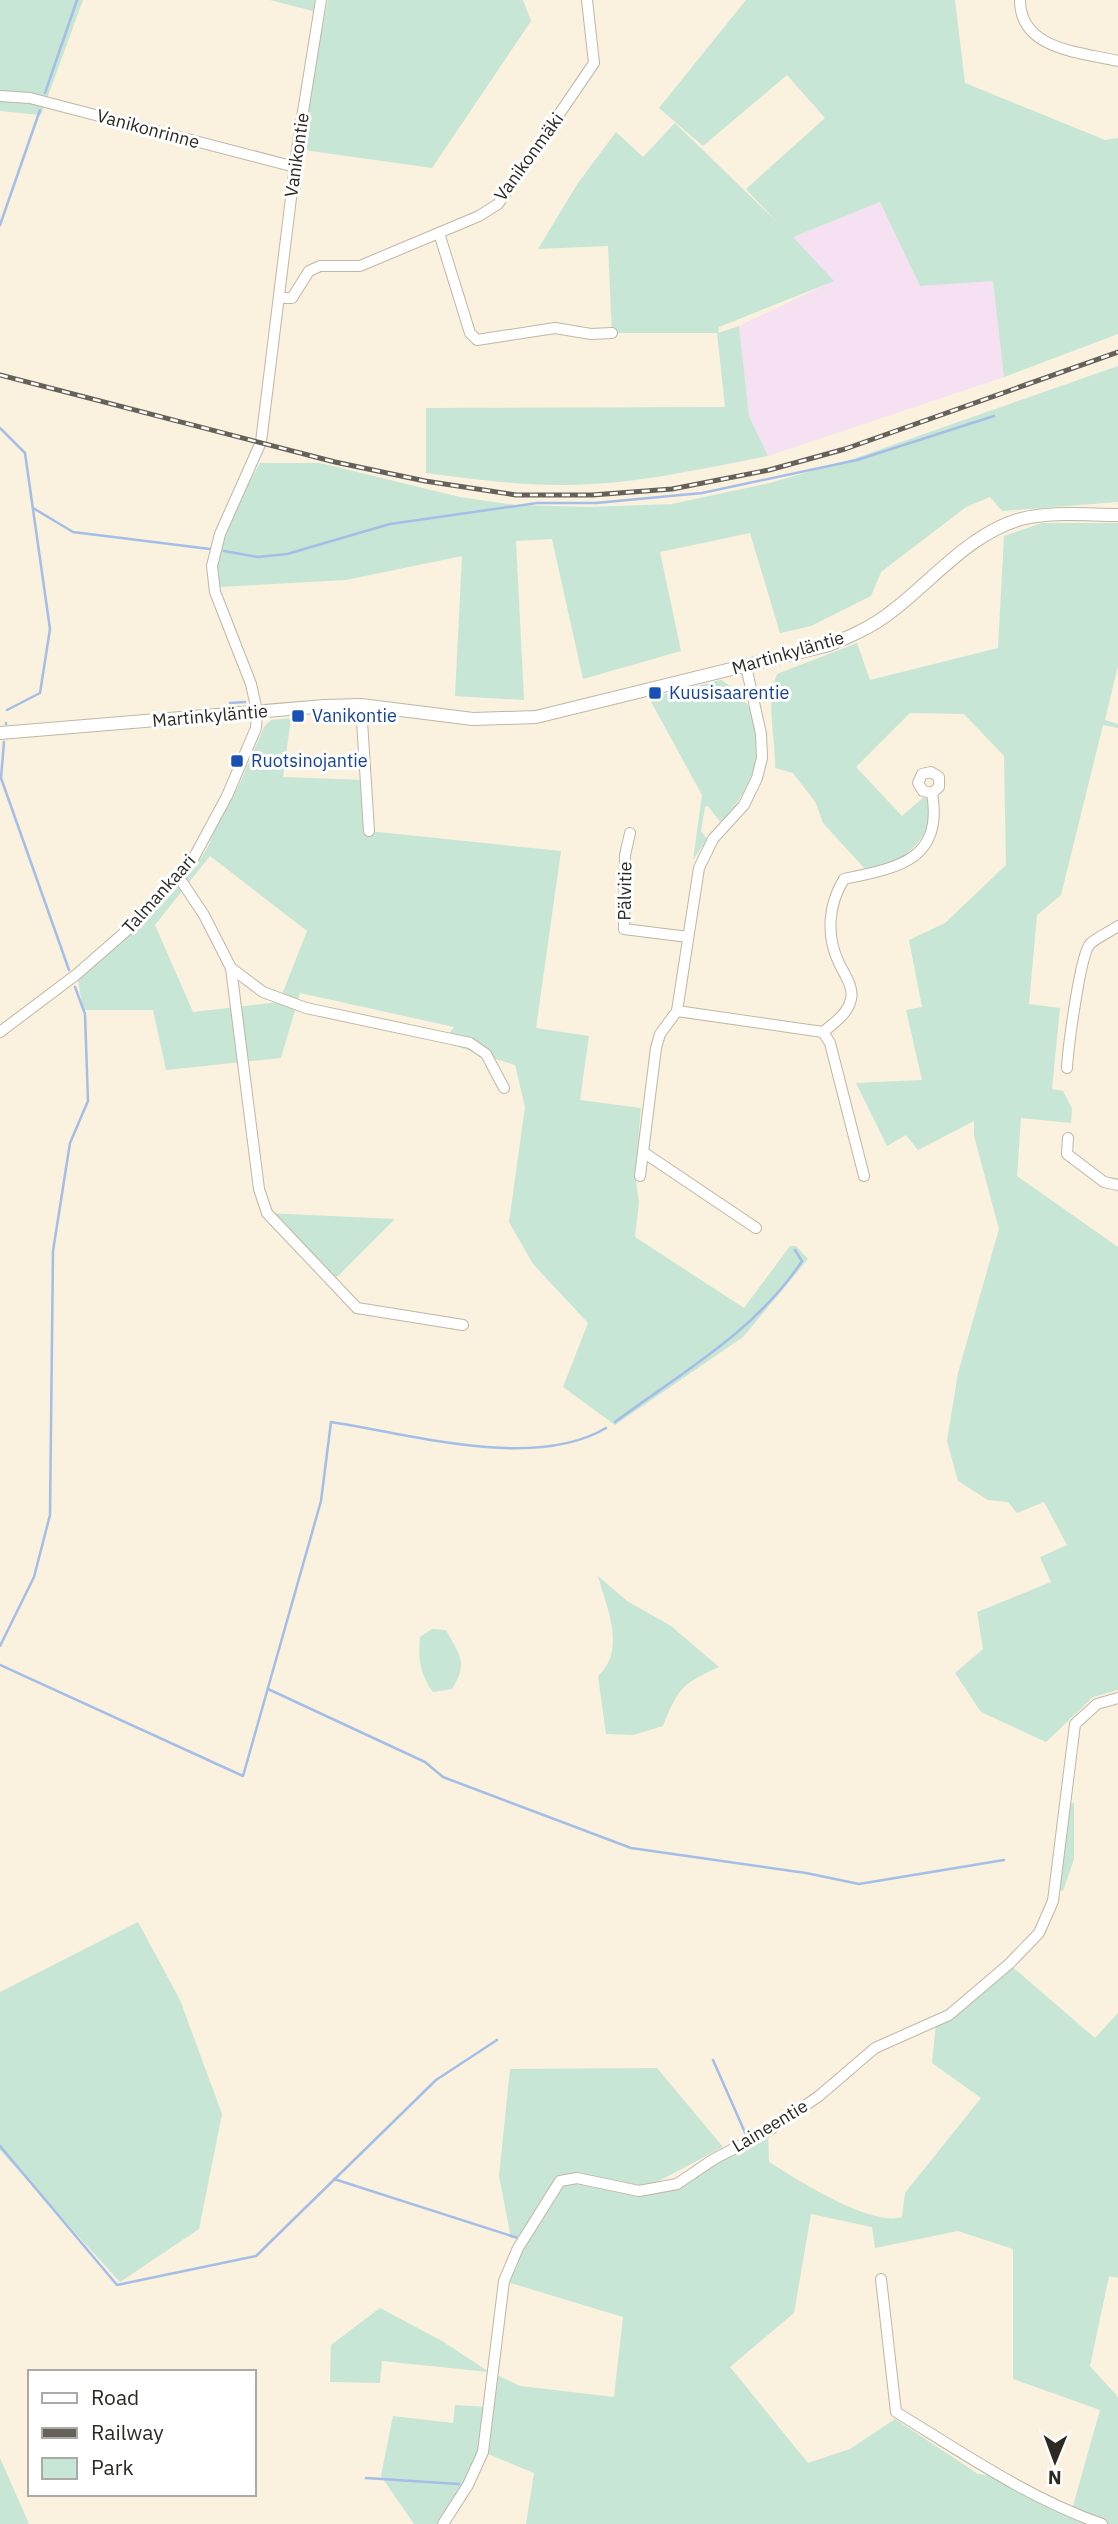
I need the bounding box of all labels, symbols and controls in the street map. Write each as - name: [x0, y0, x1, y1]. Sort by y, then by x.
- street label: Vanikonrinne: [94, 104, 202, 153]
- street label: Vanikonmäki: [489, 108, 568, 205]
- street label: Vanikontie: [279, 111, 314, 199]
- street label: Martinkyläntie: [729, 625, 847, 680]
- place label: Kuusisaarentie: [669, 681, 789, 704]
- marker: Kuusisaarentie: [647, 685, 663, 701]
- street label: Martinkyläntie: [151, 699, 269, 732]
- place label: Vanikontie: [312, 704, 397, 727]
- marker: Vanikontie: [290, 708, 306, 724]
- place label: Ruotsinojantie: [251, 749, 368, 772]
- marker: Ruotsinojantie: [229, 753, 245, 769]
- street label: Talmankaari: [117, 849, 200, 938]
- street label: Pälvitie: [612, 861, 637, 921]
- street label: Laineentie: [728, 2094, 812, 2157]
- legend: [28, 2370, 256, 2496]
- text: Road: [91, 2383, 139, 2411]
- text: Railway: [91, 2418, 164, 2446]
- north arrow: [1020, 2426, 1090, 2496]
- text: Park: [91, 2453, 134, 2481]
- text: N: [1048, 2466, 1062, 2490]

